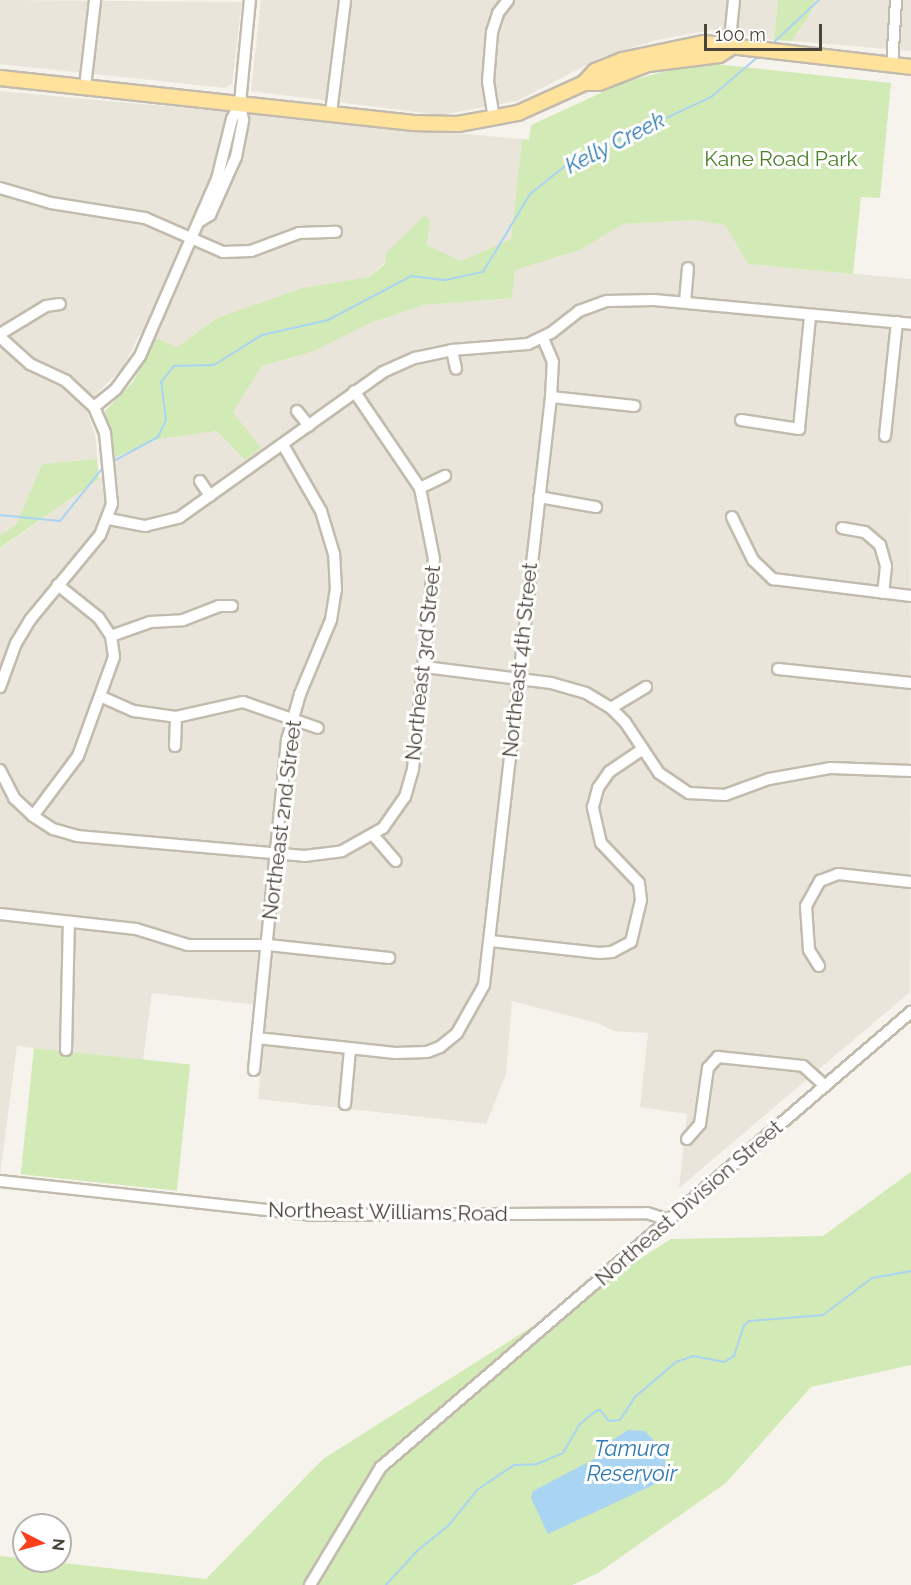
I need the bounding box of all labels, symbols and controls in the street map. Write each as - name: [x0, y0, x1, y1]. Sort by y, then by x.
- scale bar: [707, 12, 826, 50]
- text: 100 m: [715, 24, 766, 45]
- water label: Kelly Creek: [561, 107, 669, 179]
- park label: Kane Road Park: [704, 146, 858, 172]
- street label: Northeast 4th Street: [497, 561, 543, 759]
- street label: Northeast 3rd Street: [400, 564, 446, 762]
- street label: Northeast 2nd Street: [257, 719, 307, 921]
- street label: Northeast Division Street: [590, 1115, 788, 1291]
- street label: Northeast Williams Road: [267, 1197, 509, 1227]
- water label: Tamura Reservoir: [587, 1435, 677, 1486]
- north arrow: [12, 1513, 72, 1573]
- text: N: [48, 1538, 68, 1552]

